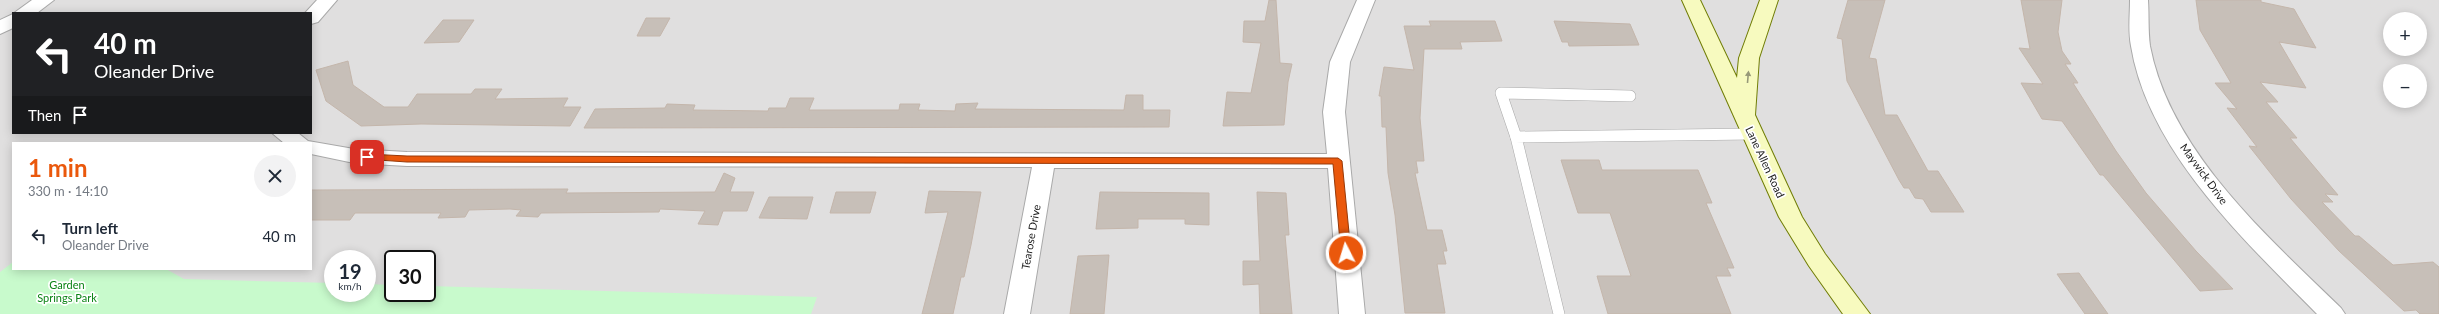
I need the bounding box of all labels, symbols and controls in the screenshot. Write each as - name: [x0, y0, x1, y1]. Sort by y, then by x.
- map controls: [2383, 12, 2427, 108]
- button: +: [2383, 12, 2427, 56]
- text: 40 m: [94, 26, 157, 60]
- icon: left: [28, 28, 80, 80]
- text: Oleander Drive: [94, 60, 214, 82]
- button: −: [2383, 64, 2427, 108]
- one-way arrow: [1744, 71, 1751, 83]
- icon: arrive: [69, 104, 91, 126]
- text: Then: [28, 106, 61, 124]
- street label: Lane Allen Road: [1743, 124, 1788, 200]
- pin: [350, 140, 384, 174]
- street label: Maywick Drive: [2178, 141, 2231, 207]
- icon: arrive: [356, 146, 378, 168]
- text: 1 min: [28, 153, 88, 182]
- button: close: [254, 155, 296, 197]
- text: 330 m · 14:10: [28, 183, 108, 199]
- street label: Tearose Drive: [1018, 203, 1043, 271]
- text: Turn left: [62, 219, 118, 237]
- icon: left: [28, 225, 50, 247]
- text: 40 m: [262, 227, 296, 245]
- position arrow: [1325, 232, 1367, 274]
- text: Oleander Drive: [62, 237, 149, 253]
- speed limit sign: 30: [384, 250, 436, 302]
- text: 19: [338, 259, 362, 283]
- park label: Garden Springs Park: [37, 278, 97, 304]
- text: km/h: [338, 280, 362, 292]

